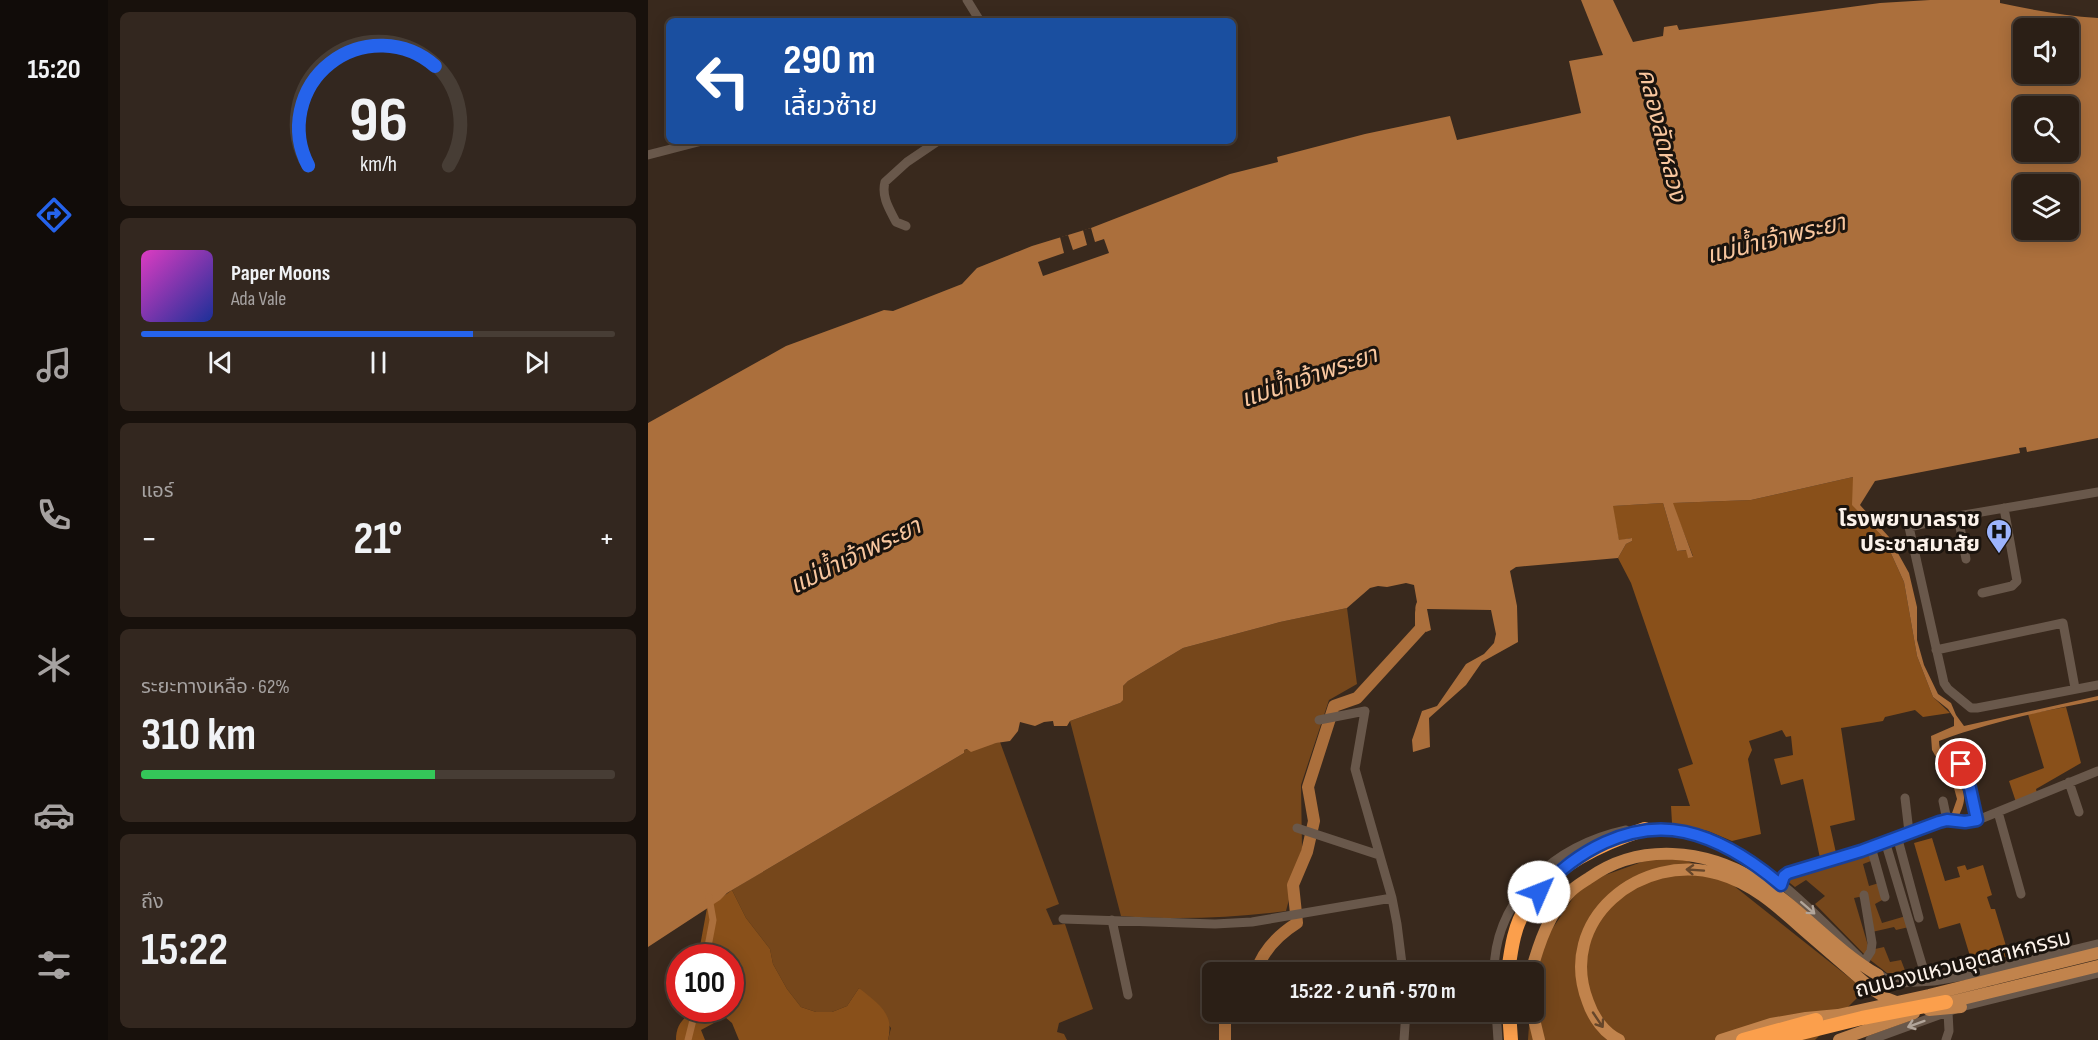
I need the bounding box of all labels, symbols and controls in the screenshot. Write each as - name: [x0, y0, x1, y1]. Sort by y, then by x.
- map controls: [2013, 18, 2079, 240]
- button: sound: [2013, 18, 2079, 84]
- text: 290 m: [783, 35, 876, 86]
- icon: left: [684, 42, 762, 120]
- text: 15:20: [27, 54, 81, 86]
- water label: คลองลัดหลวง: [1631, 65, 1693, 206]
- text: 96: [349, 84, 407, 159]
- text: เลี้ยวซ้าย: [783, 91, 877, 123]
- button: search: [2013, 96, 2079, 162]
- text: km/h: [359, 152, 397, 177]
- button: layers: [2013, 174, 2079, 240]
- icon: directions: [33, 194, 75, 236]
- water label: แม่น้ำเจ้าพระยา: [1703, 205, 1850, 270]
- text: Paper Moons: [231, 260, 330, 287]
- text: Ada Vale: [231, 287, 286, 311]
- water label: แม่น้ำเจ้าพระยา: [1236, 337, 1382, 414]
- icon: music: [33, 344, 75, 386]
- icon: previous: [204, 346, 237, 379]
- icon: pause: [362, 346, 395, 379]
- icon: next: [520, 346, 553, 379]
- text: แอร์: [141, 479, 173, 503]
- icon: phone: [33, 494, 75, 536]
- place label: โรงพยาบาลราช ประชาสมาสัย: [1838, 506, 1980, 558]
- water label: แม่น้ำเจ้าพระยา: [783, 509, 926, 600]
- text: 21°: [354, 512, 402, 567]
- hospital icon: โรงพยาบาลราช ประชาสมาสัย: [1984, 517, 2014, 555]
- text: −: [141, 519, 157, 559]
- text: +: [599, 519, 615, 559]
- icon: climate: [33, 644, 75, 686]
- text: ระยะทางเหลือ · 62%: [141, 675, 290, 699]
- text: 310 km: [141, 708, 256, 763]
- pin: [1935, 738, 1986, 789]
- icon: arrive: [1944, 747, 1977, 780]
- icon: car: [33, 794, 75, 836]
- position arrow: [1507, 860, 1571, 924]
- one-way arrow: [1686, 865, 1706, 876]
- text: ถึง: [141, 890, 164, 914]
- one-way arrow: [1800, 901, 1815, 915]
- text: 15:22: [141, 923, 228, 978]
- street label: ถนนวงแหวนอุตสาหกรรม: [1852, 924, 2074, 1004]
- icon: filters: [33, 944, 75, 986]
- speed limit sign: 100: [666, 944, 744, 1022]
- text: 15:22 · 2 นาที · 570 m: [1290, 978, 1456, 1005]
- one-way arrow: [1592, 1011, 1604, 1028]
- one-way arrow: [1907, 1020, 1926, 1031]

